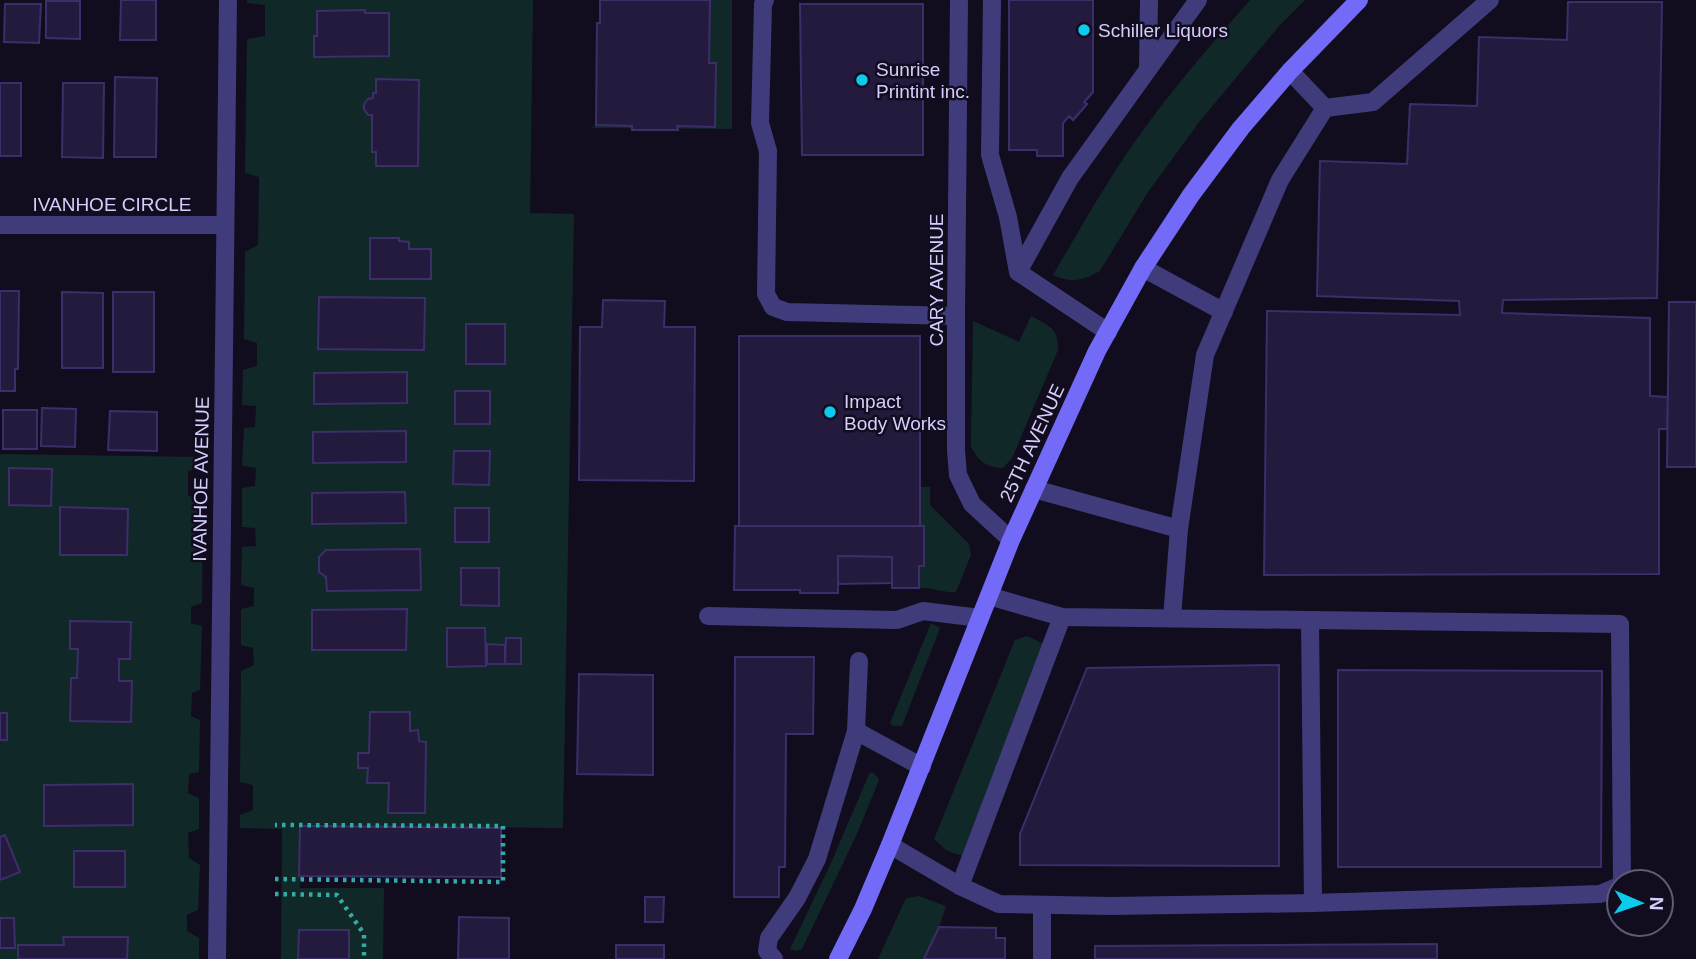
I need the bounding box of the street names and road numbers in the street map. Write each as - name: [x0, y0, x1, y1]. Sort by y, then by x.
- street label: IVANHOE CIRCLE: [32, 194, 192, 215]
- street label: CARY AVENUE: [926, 213, 947, 347]
- street label: 25TH AVENUE: [996, 381, 1068, 505]
- street label: IVANHOE AVENUE: [189, 396, 213, 562]

